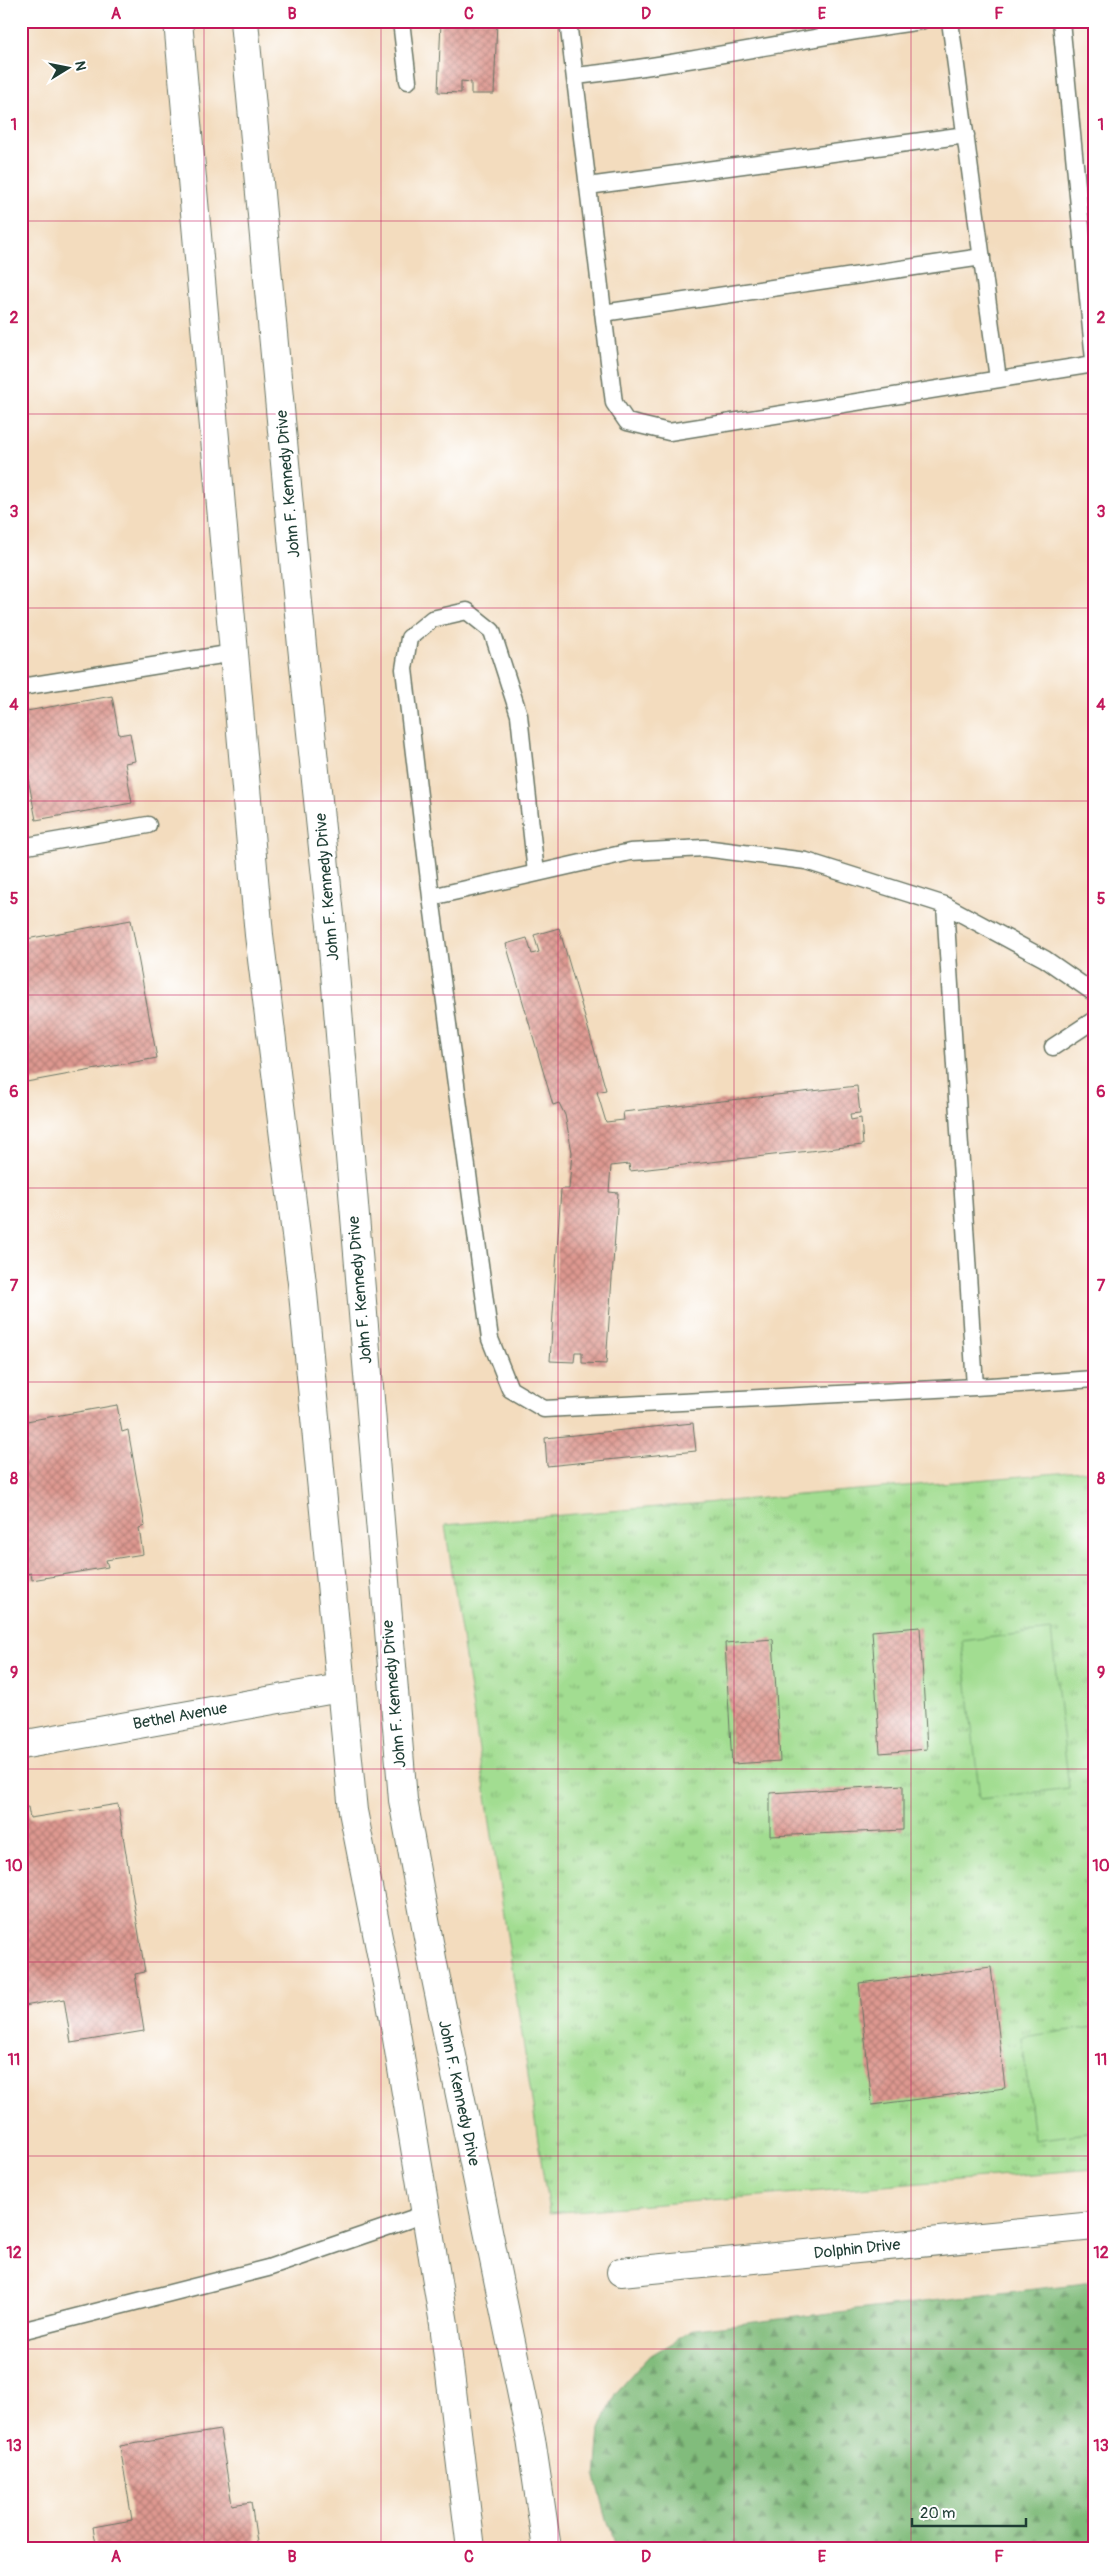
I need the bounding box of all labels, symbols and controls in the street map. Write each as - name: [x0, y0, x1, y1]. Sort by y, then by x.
- text: A: [111, 4, 122, 24]
- text: B: [287, 4, 297, 24]
- text: C: [464, 4, 474, 24]
- text: D: [641, 4, 651, 24]
- text: E: [818, 4, 827, 24]
- text: F: [994, 4, 1004, 24]
- north arrow: [42, 42, 92, 92]
- text: N: [71, 60, 90, 72]
- text: 1: [11, 115, 17, 135]
- text: 1: [1098, 115, 1104, 135]
- text: 2: [10, 308, 19, 328]
- text: 2: [1097, 308, 1106, 328]
- street label: John F. Kennedy Drive: [272, 409, 304, 559]
- text: 3: [10, 502, 19, 522]
- text: 3: [1097, 502, 1106, 522]
- text: 4: [9, 695, 19, 715]
- text: 4: [1096, 695, 1106, 715]
- street label: John F. Kennedy Drive: [311, 812, 343, 962]
- text: 5: [10, 889, 19, 909]
- text: 5: [1097, 889, 1106, 909]
- text: 6: [9, 1082, 19, 1102]
- text: 6: [1096, 1082, 1106, 1102]
- street label: John F. Kennedy Drive: [344, 1215, 376, 1365]
- text: 7: [10, 1276, 19, 1296]
- text: 7: [1097, 1276, 1106, 1296]
- text: 8: [10, 1469, 18, 1489]
- text: 8: [1097, 1469, 1105, 1489]
- street label: John F. Kennedy Drive: [378, 1619, 410, 1769]
- text: 9: [10, 1663, 18, 1683]
- text: 9: [1097, 1663, 1105, 1683]
- street label: Bethel Avenue: [131, 1698, 229, 1734]
- text: 10: [5, 1856, 23, 1876]
- text: 10: [1092, 1856, 1110, 1876]
- street label: John F. Kennedy Drive: [434, 2018, 484, 2168]
- text: 11: [8, 2050, 20, 2070]
- text: 11: [1095, 2050, 1107, 2070]
- street label: Dolphin Drive: [813, 2234, 901, 2263]
- text: 12: [6, 2243, 22, 2263]
- text: 12: [1093, 2243, 1109, 2263]
- text: 13: [6, 2436, 22, 2456]
- text: 13: [1093, 2436, 1109, 2456]
- scale bar: [912, 2495, 1026, 2527]
- text: 20 m: [920, 2504, 955, 2523]
- text: A: [111, 2547, 122, 2567]
- text: B: [287, 2547, 297, 2567]
- text: C: [464, 2547, 474, 2567]
- text: D: [641, 2547, 651, 2567]
- text: E: [818, 2547, 827, 2567]
- text: F: [994, 2547, 1004, 2567]

